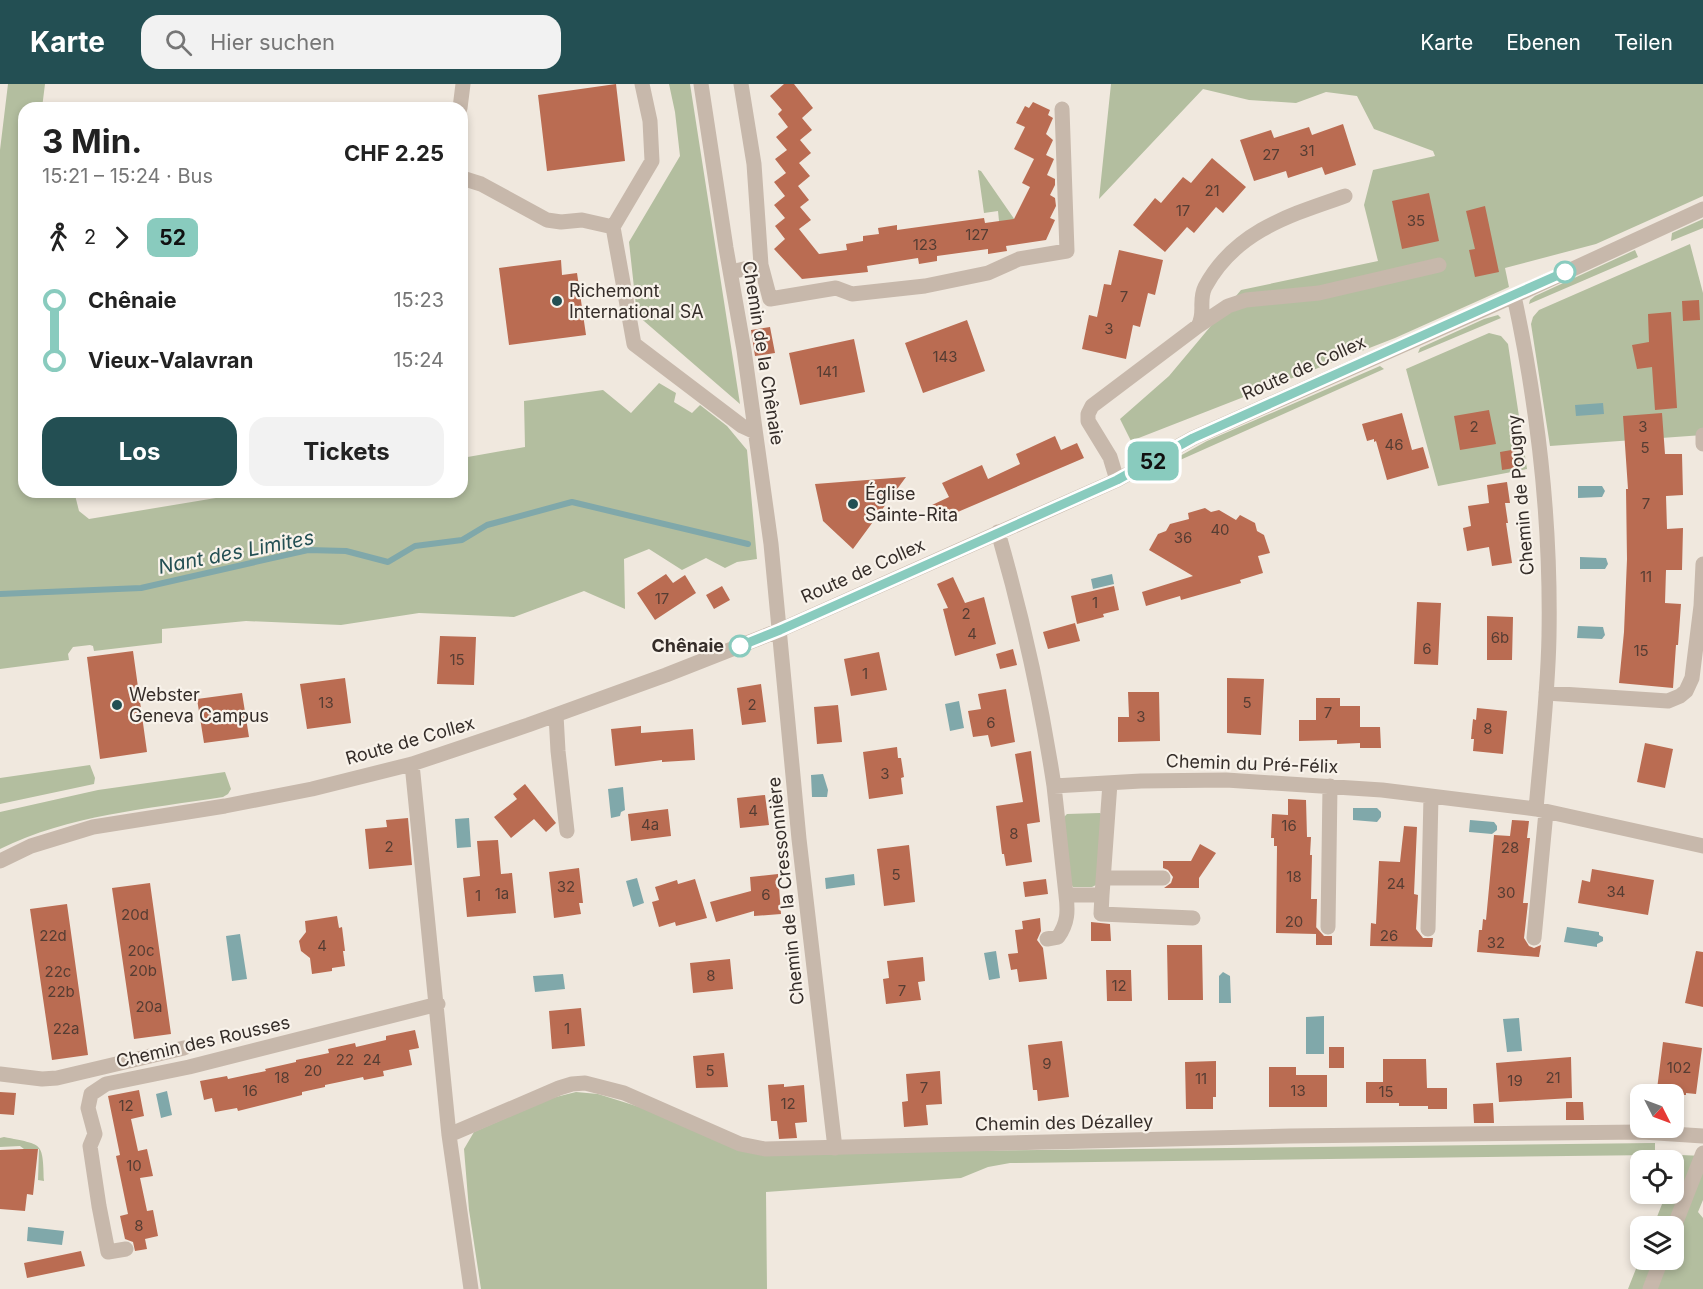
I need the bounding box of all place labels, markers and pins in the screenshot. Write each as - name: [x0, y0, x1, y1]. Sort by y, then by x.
- unlabelled marker: [1554, 261, 1576, 283]
- place label: Richemont International SA: [569, 280, 704, 322]
- marker: Richemont International SA: [550, 294, 564, 308]
- place label: Église Sainte-Rita: [865, 482, 958, 525]
- marker: Église Sainte-Rita: [846, 497, 860, 511]
- place label: Chênaie: [651, 635, 724, 656]
- marker: Chênaie: [729, 635, 751, 657]
- place label: Webster Geneva Campus: [129, 684, 269, 726]
- marker: Webster Geneva Campus: [110, 698, 124, 712]

